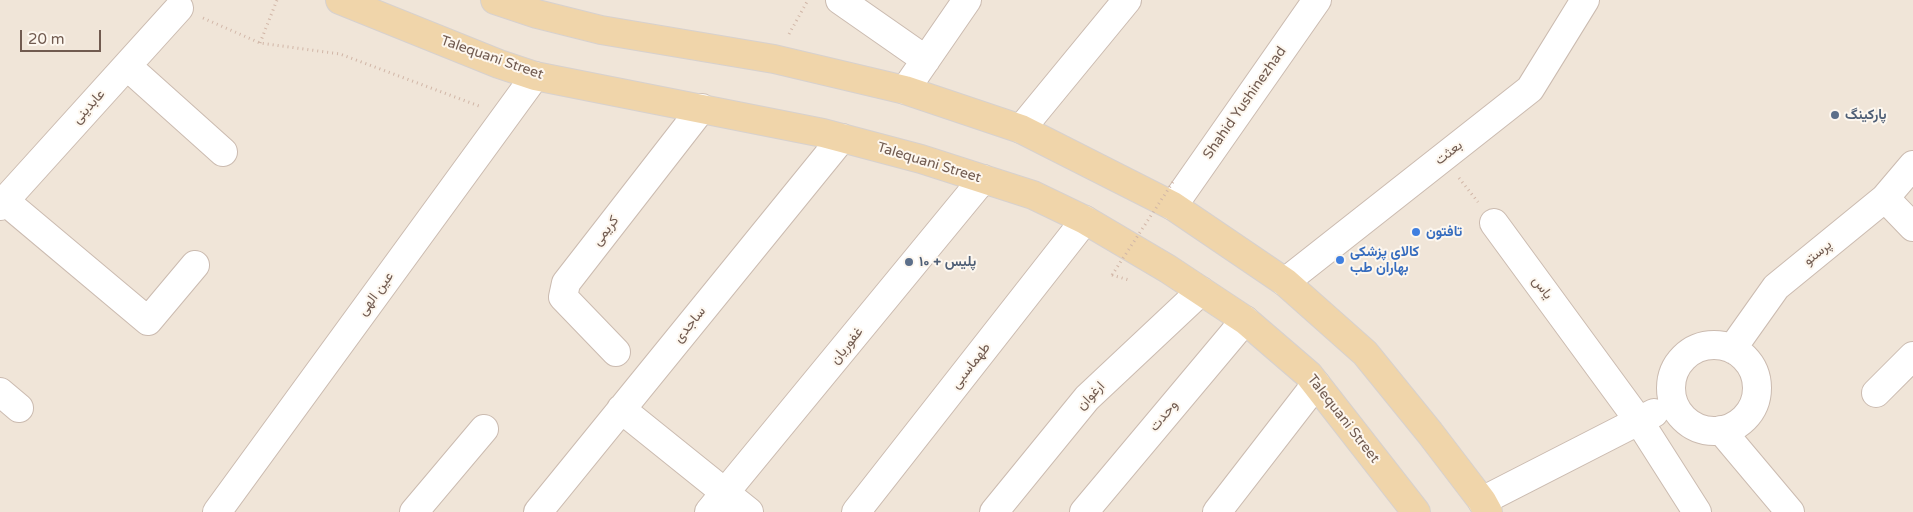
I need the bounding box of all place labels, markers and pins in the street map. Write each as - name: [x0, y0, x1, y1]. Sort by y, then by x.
- place label: پارکینگ: [1845, 107, 1887, 123]
- marker: پارکینگ: [1829, 109, 1841, 121]
- place label: تافتون: [1426, 224, 1462, 240]
- marker: تافتون: [1410, 226, 1422, 238]
- place label: کالای پزشکی بهاران طب: [1350, 244, 1419, 276]
- place label: پلیس + ۱۰: [919, 254, 976, 270]
- marker: کالای پزشکی بهاران طب: [1334, 254, 1346, 266]
- marker: پلیس + ۱۰: [903, 256, 915, 268]

